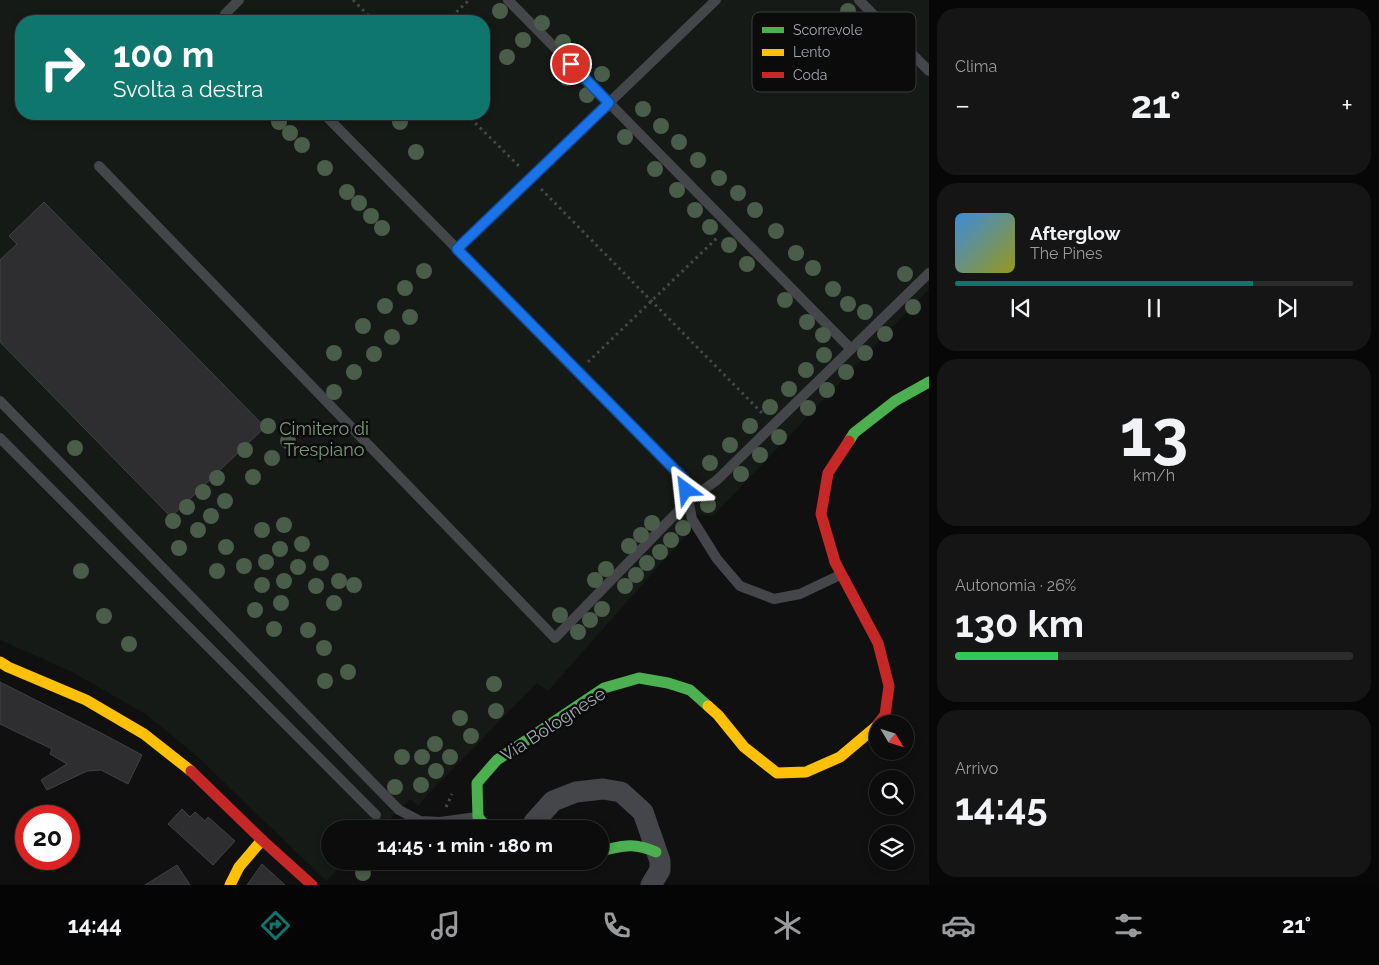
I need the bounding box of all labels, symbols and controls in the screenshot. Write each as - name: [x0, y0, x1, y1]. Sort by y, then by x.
- legend: [752, 12, 916, 92]
- text: Scorrevole: [793, 22, 863, 38]
- text: 100 m: [113, 34, 214, 75]
- icon: right: [30, 35, 95, 100]
- pin: [550, 43, 592, 85]
- text: Lento: [793, 44, 830, 60]
- icon: arrive: [557, 50, 585, 78]
- text: Clima: [955, 57, 997, 76]
- text: Coda: [793, 67, 827, 83]
- text: Svolta a destra: [113, 76, 263, 102]
- text: 21°: [1131, 82, 1181, 127]
- text: −: [955, 89, 970, 122]
- text: +: [1341, 89, 1353, 122]
- text: Afterglow: [1030, 222, 1120, 244]
- text: The Pines: [1030, 244, 1102, 263]
- icon: previous: [1007, 294, 1035, 322]
- icon: pause: [1140, 294, 1168, 322]
- icon: next: [1273, 294, 1301, 322]
- text: 13: [1120, 395, 1188, 471]
- park label: Cimitero di Trespiano: [279, 418, 369, 460]
- position arrow: [659, 463, 711, 515]
- text: km/h: [1133, 466, 1175, 485]
- text: Autonomia · 26%: [955, 576, 1076, 595]
- text: 130 km: [955, 601, 1084, 646]
- street label: Via Bolognese: [497, 682, 610, 766]
- north arrow: [869, 715, 914, 760]
- map controls: [869, 715, 914, 870]
- text: Arrivo: [955, 759, 998, 778]
- button: search: [869, 770, 914, 815]
- text: 14:45: [955, 784, 1048, 829]
- speed limit sign: 20: [15, 805, 80, 870]
- button: layers: [869, 825, 914, 870]
- text: 14:45 · 1 min · 180 m: [377, 834, 553, 856]
- icon: directions: [258, 908, 293, 943]
- icon: music: [428, 908, 463, 943]
- icon: phone: [599, 908, 634, 943]
- icon: climate: [770, 908, 805, 943]
- icon: car: [941, 908, 976, 943]
- icon: filters: [1111, 908, 1146, 943]
- text: 14:44: [68, 912, 122, 938]
- text: 21°: [1282, 912, 1311, 938]

